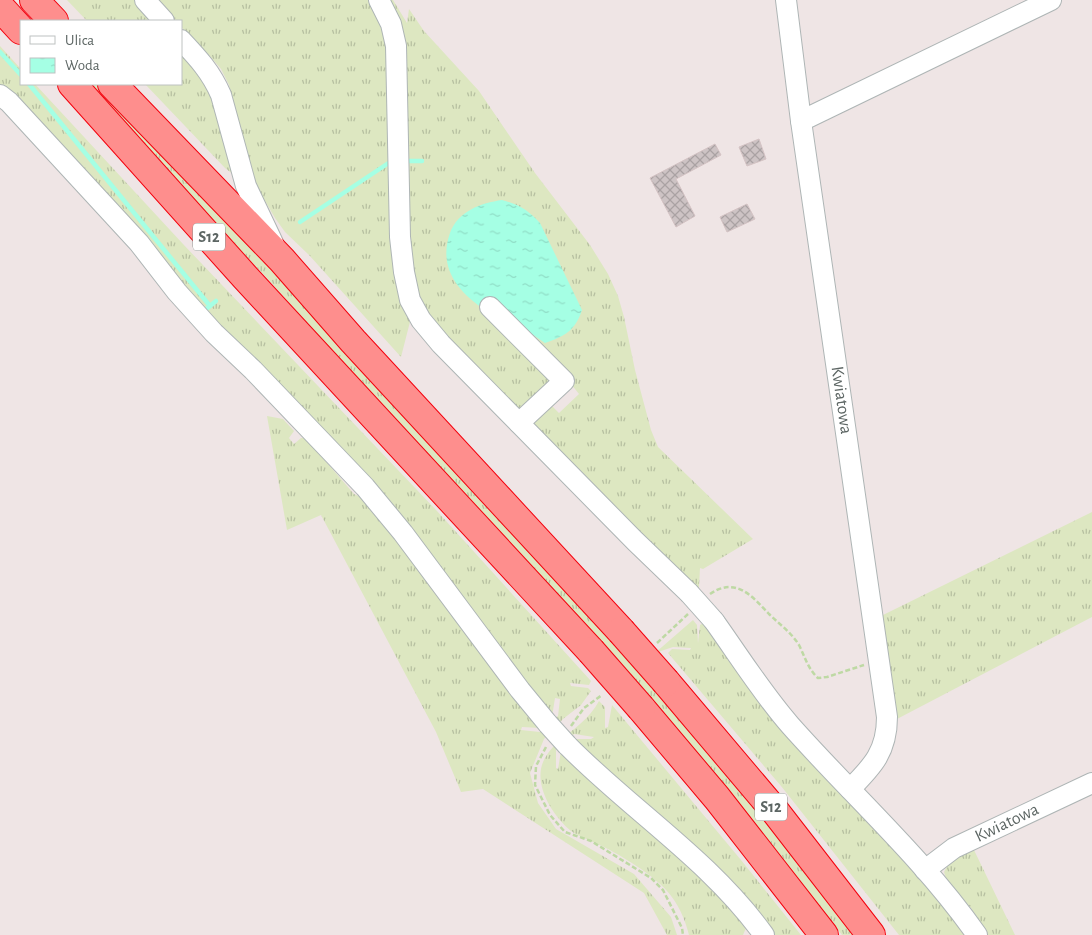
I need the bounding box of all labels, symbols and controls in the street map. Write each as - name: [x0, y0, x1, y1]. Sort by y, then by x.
- legend: [20, 20, 182, 85]
- text: Ulica: [65, 33, 94, 48]
- text: Woda: [65, 58, 100, 73]
- road number: S12: [193, 223, 225, 250]
- street label: Kwiatowa: [827, 365, 855, 435]
- road number: S12: [755, 794, 787, 820]
- street label: Kwiatowa: [972, 800, 1042, 846]

